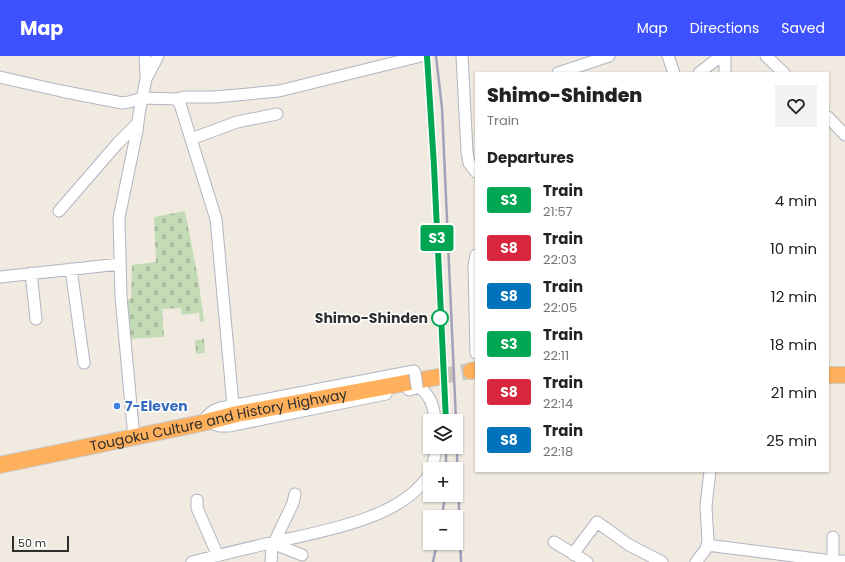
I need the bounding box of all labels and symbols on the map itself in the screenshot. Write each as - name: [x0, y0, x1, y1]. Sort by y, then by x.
- line badge: S3: [419, 225, 455, 251]
- place label: Shimo-Shinden: [315, 308, 428, 328]
- marker: Shimo-Shinden: [431, 309, 449, 327]
- street label: Tougoku Culture and History Highway: [88, 384, 349, 456]
- place label: 7-Eleven: [125, 396, 188, 416]
- marker: 7-Eleven: [112, 401, 122, 411]
- scale bar: [12, 534, 69, 553]

